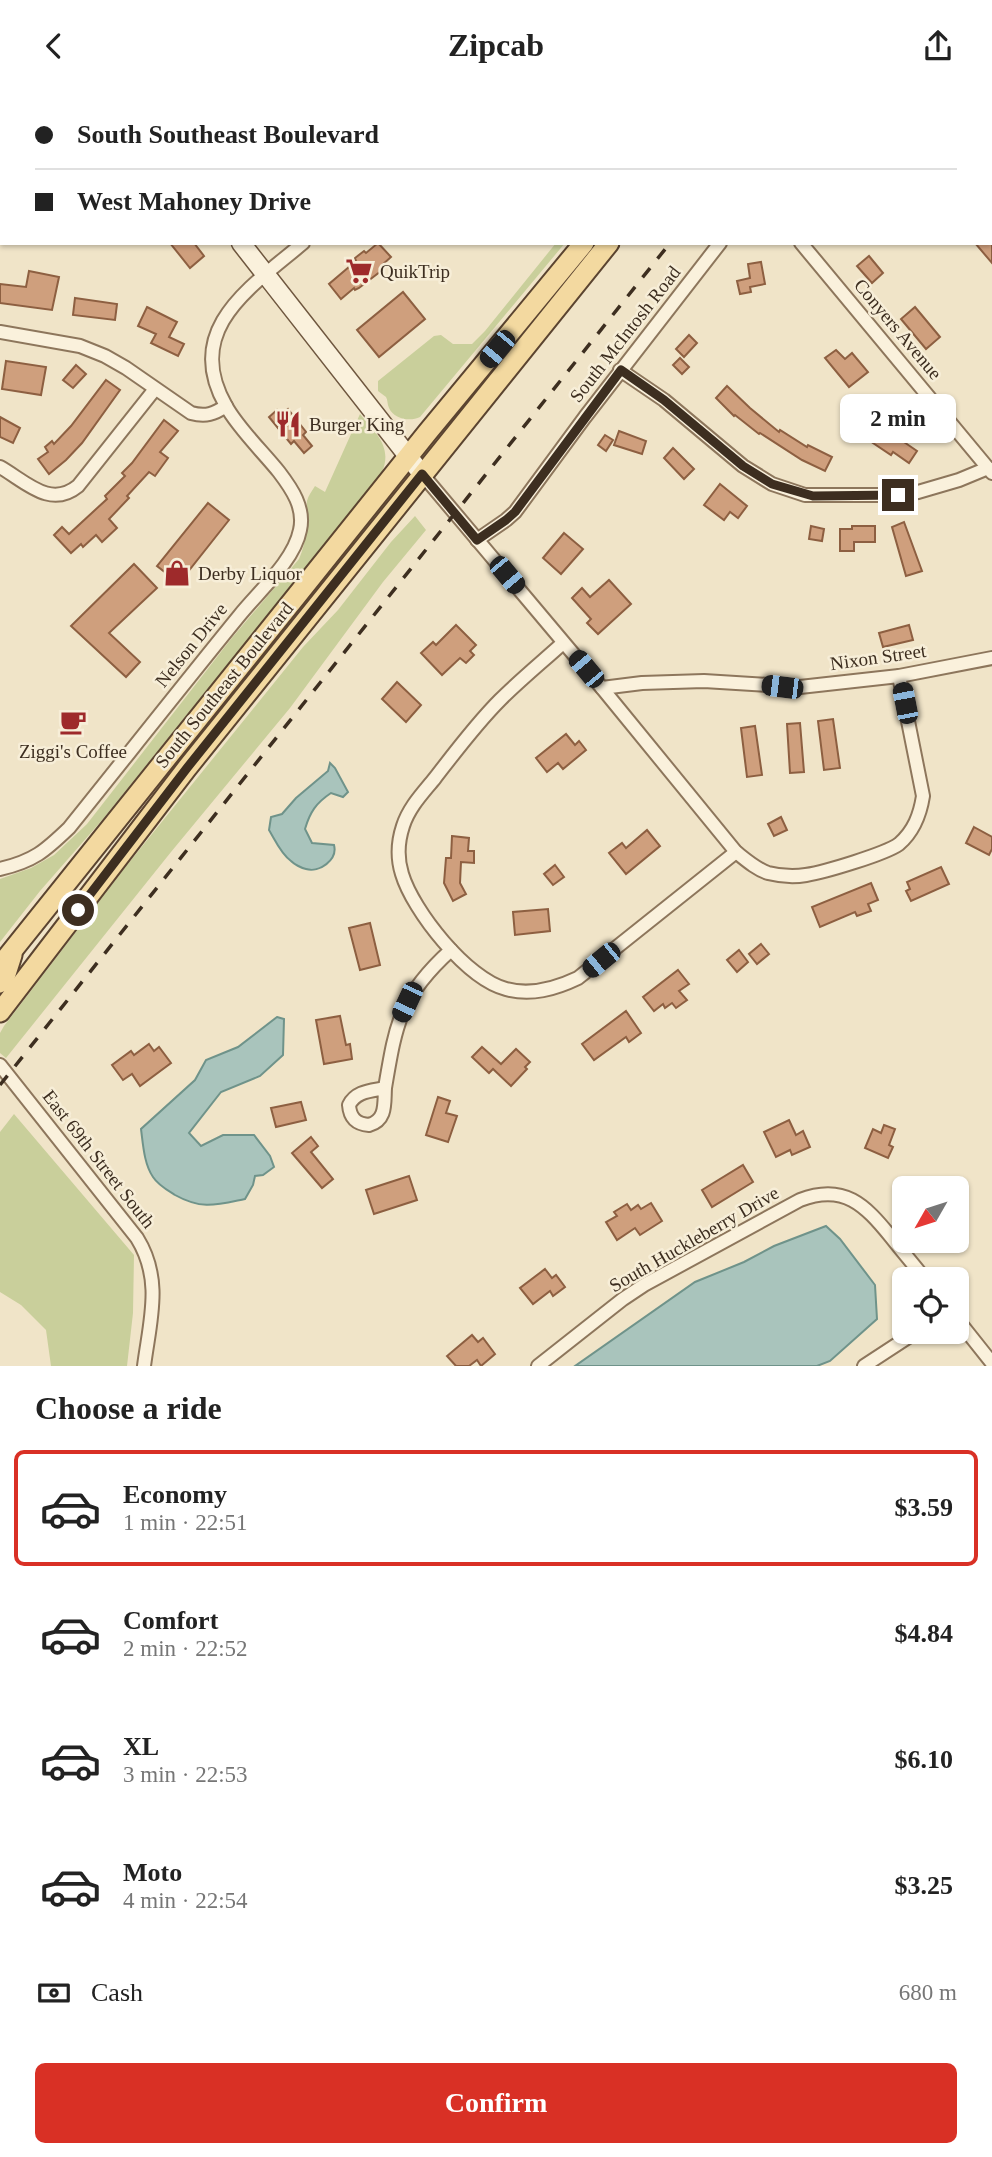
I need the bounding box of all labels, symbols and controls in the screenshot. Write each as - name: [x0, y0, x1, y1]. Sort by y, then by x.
- icon: back: [35, 27, 73, 65]
- text: Zipcab: [448, 27, 544, 63]
- icon: share: [919, 27, 957, 65]
- text: South Southeast Boulevard: [77, 120, 379, 149]
- text: West Mahoney Drive: [77, 187, 311, 216]
- supermarket icon: QuikTrip: [344, 256, 374, 286]
- place label: QuikTrip: [380, 261, 450, 282]
- street label: South McIntosh Road: [565, 261, 685, 406]
- street label: Conyers Avenue: [850, 274, 946, 384]
- car: [476, 326, 519, 372]
- callout: 2 min: [840, 393, 956, 443]
- text: 2 min: [870, 406, 926, 431]
- restaurant icon: Burger King: [273, 409, 303, 439]
- place label: Burger King: [309, 414, 405, 435]
- route end: [882, 479, 914, 511]
- car: [486, 552, 529, 598]
- shop icon: Derby Liquor: [162, 558, 192, 588]
- place label: Derby Liquor: [198, 563, 303, 584]
- street label: South Southeast Boulevard: [151, 598, 298, 772]
- street label: Nelson Drive: [151, 599, 231, 691]
- street label: Nixon Street: [829, 640, 928, 674]
- car: [565, 646, 608, 692]
- car: [760, 674, 805, 700]
- car: [891, 680, 920, 726]
- cafe icon: Ziggi's Coffee: [58, 707, 88, 737]
- place label: Ziggi's Coffee: [19, 741, 127, 762]
- route start: [62, 894, 94, 926]
- car: [579, 939, 624, 981]
- car: [389, 979, 426, 1025]
- street label: East 69th Street South: [39, 1086, 160, 1233]
- north arrow: [892, 1176, 970, 1253]
- map controls: [892, 1176, 969, 1344]
- street label: South Huckleberry Drive: [606, 1182, 782, 1296]
- button: locate: [892, 1267, 969, 1344]
- text: Choose a ride: [35, 1390, 222, 1426]
- icon: car: [39, 1477, 102, 1540]
- text: Economy: [123, 1480, 227, 1509]
- text: $3.59: [895, 1493, 953, 1522]
- text: 1 min · 22:51: [123, 1510, 248, 1535]
- icon: car: [39, 1603, 102, 1666]
- text: Comfort: [123, 1606, 218, 1635]
- text: $4.84: [895, 1619, 953, 1648]
- text: 2 min · 22:52: [123, 1636, 248, 1661]
- icon: car: [39, 1729, 102, 1792]
- text: XL: [123, 1732, 159, 1761]
- text: $6.10: [895, 1745, 953, 1774]
- text: 3 min · 22:53: [123, 1762, 248, 1787]
- icon: car: [39, 1855, 102, 1918]
- text: Moto: [123, 1858, 182, 1887]
- text: $3.25: [895, 1871, 953, 1900]
- text: 4 min · 22:54: [123, 1888, 248, 1913]
- icon: cash: [35, 1974, 73, 2012]
- text: Cash: [91, 1978, 143, 2007]
- text: 680 m: [899, 1980, 957, 2005]
- button: Confirm: [35, 2063, 957, 2143]

